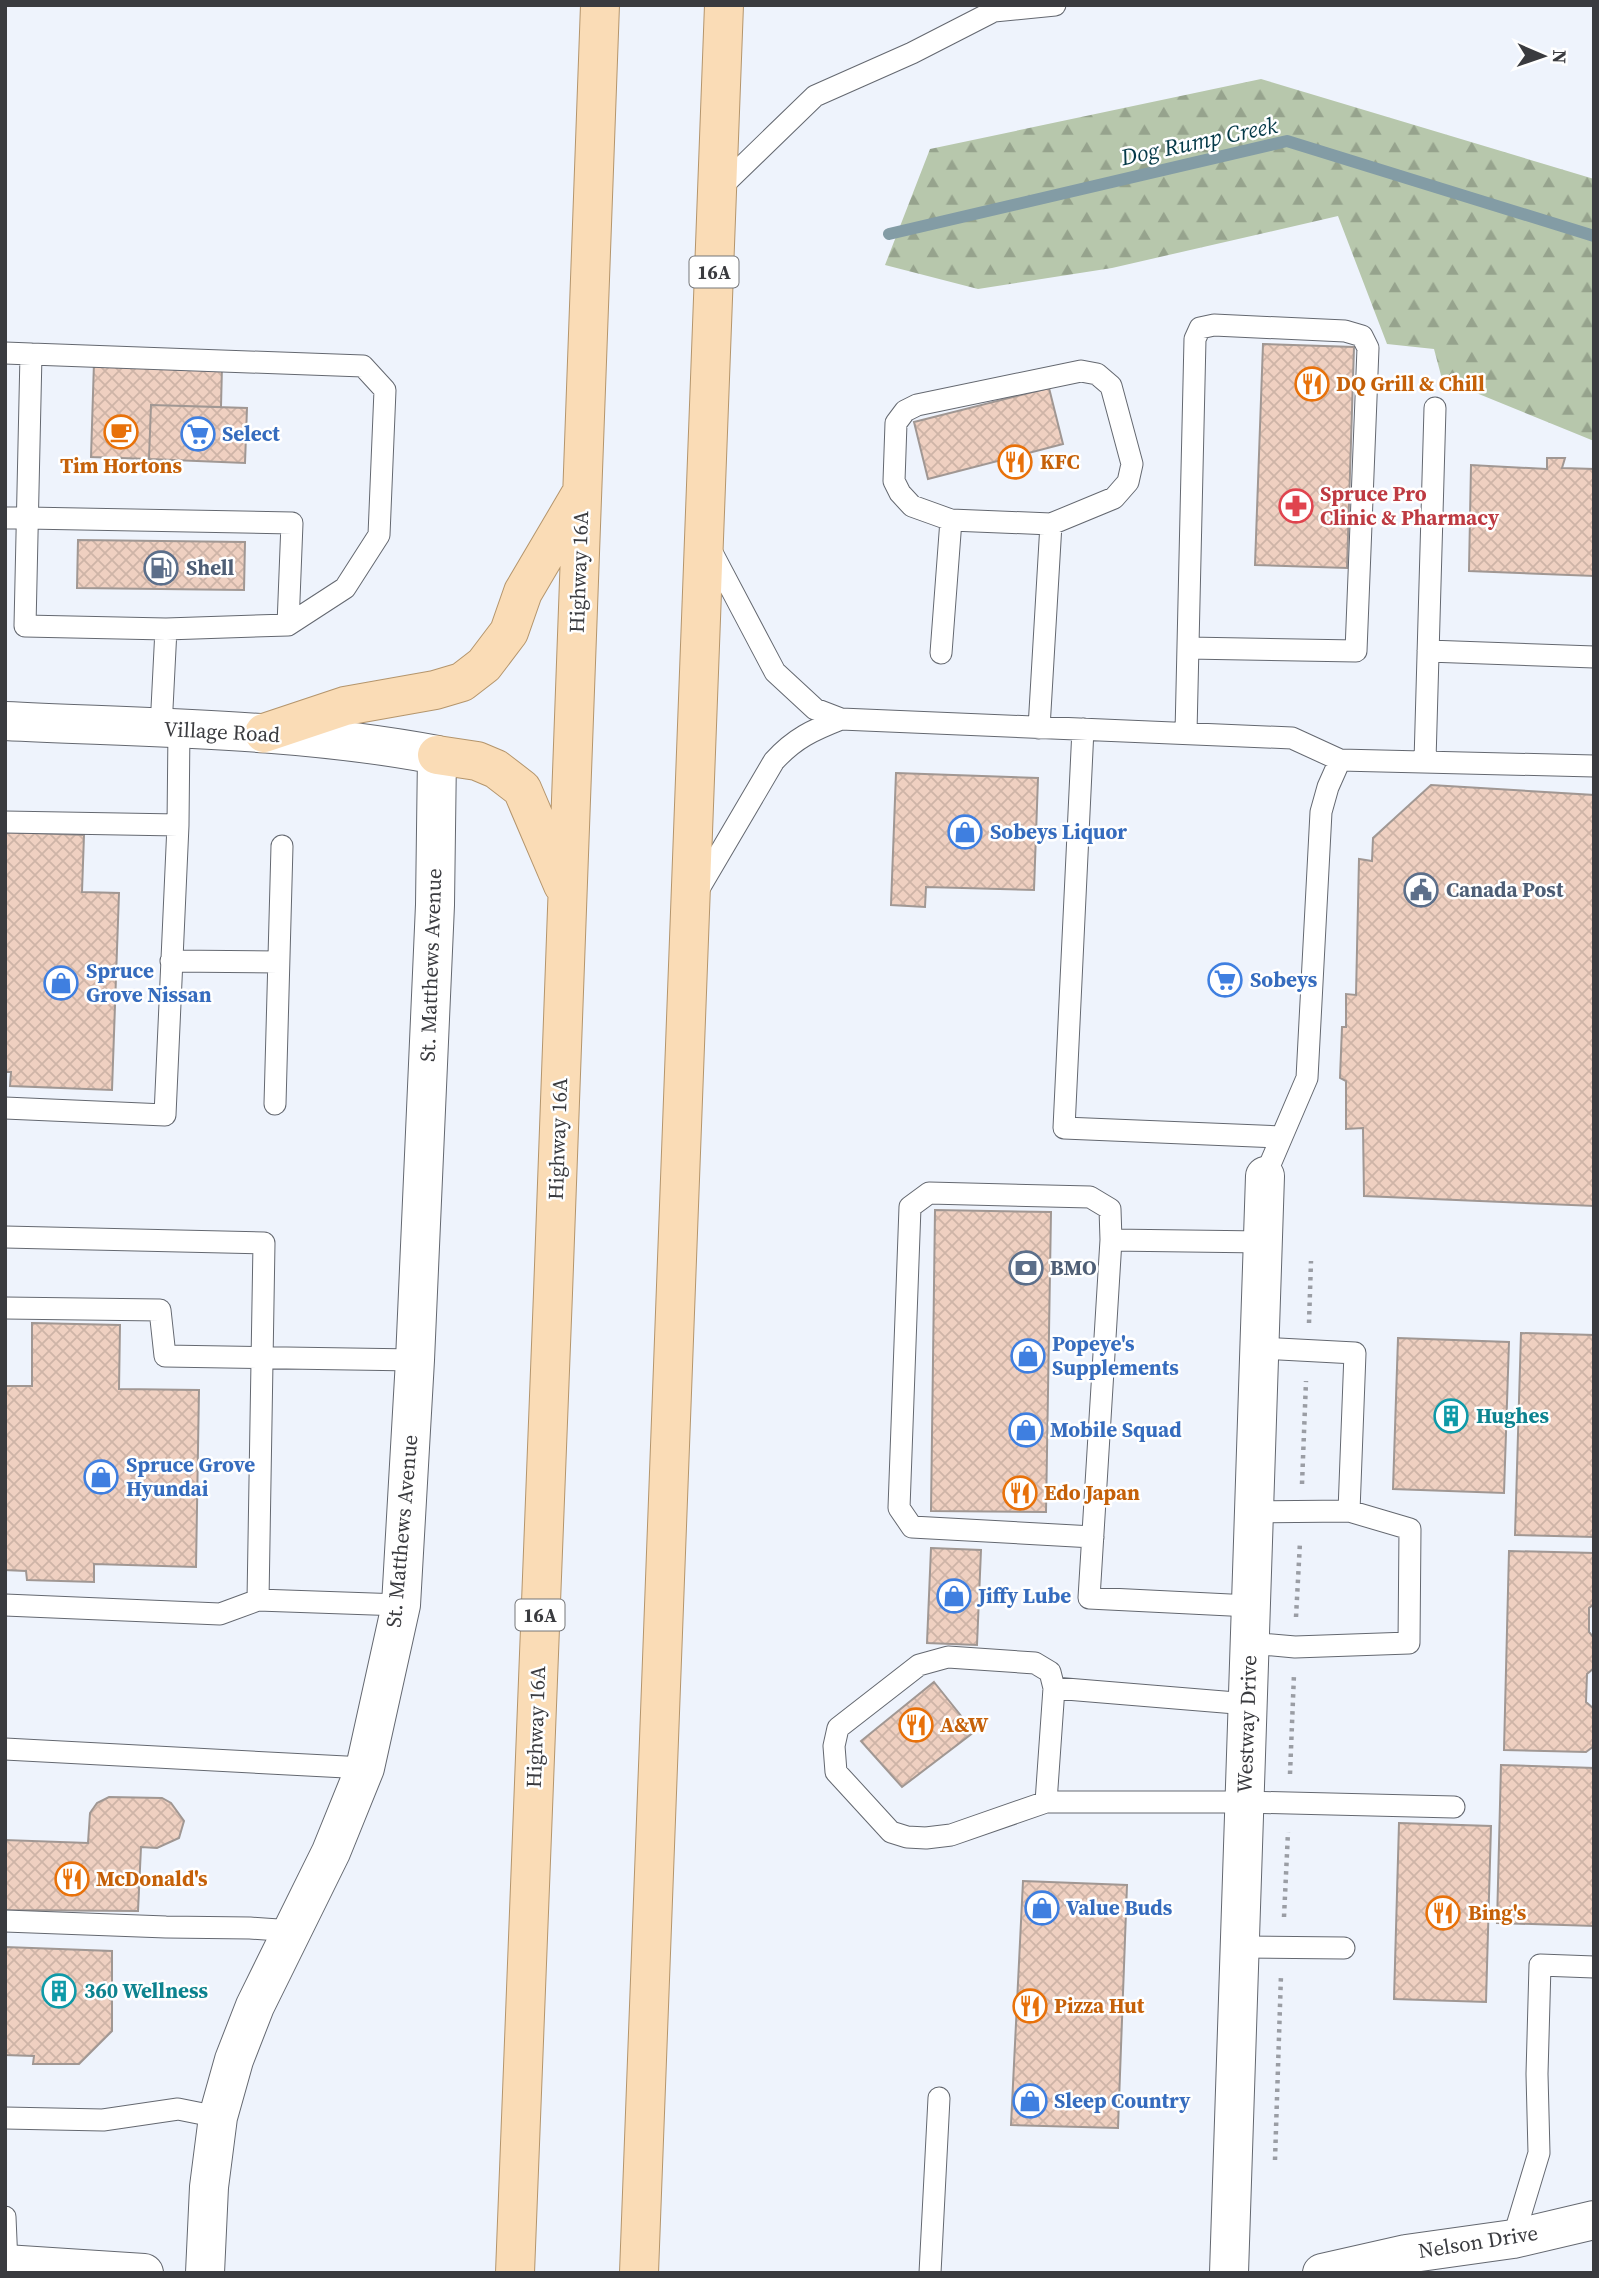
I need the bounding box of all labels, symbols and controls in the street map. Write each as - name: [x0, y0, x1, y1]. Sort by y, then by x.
- north arrow: [1508, 21, 1578, 91]
- text: N: [1547, 49, 1573, 64]
- water label: Dog Rump Creek: [1117, 109, 1280, 173]
- road number: 16A: [690, 256, 738, 288]
- restaurant icon: DQ Grill & Chill: [1293, 365, 1331, 403]
- place label: DQ Grill & Chill: [1336, 369, 1485, 398]
- cafe icon: Tim Hortons: [102, 413, 140, 451]
- supermarket icon: Select: [179, 415, 217, 453]
- place label: Select: [222, 419, 280, 448]
- restaurant icon: KFC: [996, 443, 1034, 481]
- place label: KFC: [1040, 447, 1080, 476]
- place label: Tim Hortons: [60, 451, 183, 480]
- place label: Spruce Pro Clinic & Pharmacy: [1320, 479, 1500, 532]
- pharmacy icon: Spruce Pro Clinic & Pharmacy: [1277, 487, 1315, 525]
- street label: Highway 16A: [562, 510, 595, 634]
- fuel station icon: Shell: [142, 549, 180, 587]
- place label: Shell: [186, 553, 235, 582]
- street label: Village Road: [163, 714, 281, 749]
- shop icon: Sobeys Liquor: [946, 813, 984, 851]
- place label: Sobeys Liquor: [990, 817, 1127, 846]
- street label: St. Matthews Avenue: [413, 868, 448, 1062]
- public building icon: Canada Post: [1402, 871, 1440, 909]
- place label: Canada Post: [1446, 875, 1564, 904]
- place label: Spruce Grove Nissan: [86, 956, 212, 1009]
- supermarket icon: Sobeys: [1206, 961, 1244, 999]
- shop icon: Spruce Grove Nissan: [42, 964, 80, 1002]
- place label: Sobeys: [1250, 965, 1318, 994]
- street label: Highway 16A: [541, 1077, 574, 1201]
- bank icon: BMO: [1007, 1249, 1045, 1287]
- place label: BMO: [1050, 1253, 1097, 1282]
- place label: Popeye's Supplements: [1052, 1329, 1179, 1382]
- shop icon: Popeye's Supplements: [1009, 1337, 1047, 1375]
- building icon: Hughes: [1432, 1397, 1470, 1435]
- place label: Hughes: [1476, 1401, 1549, 1430]
- shop icon: Mobile Squad: [1007, 1411, 1045, 1449]
- place label: Mobile Squad: [1050, 1415, 1182, 1444]
- street label: St. Matthews Avenue: [379, 1433, 424, 1629]
- place label: Spruce Grove Hyundai: [126, 1450, 255, 1503]
- shop icon: Spruce Grove Hyundai: [82, 1458, 120, 1496]
- restaurant icon: Edo Japan: [1001, 1474, 1039, 1512]
- place label: Edo Japan: [1044, 1478, 1140, 1507]
- shop icon: Jiffy Lube: [935, 1577, 973, 1615]
- place label: Jiffy Lube: [976, 1581, 1071, 1610]
- road number: 16A: [516, 1600, 564, 1630]
- street label: Westway Drive: [1230, 1654, 1263, 1793]
- street label: Highway 16A: [519, 1665, 552, 1789]
- restaurant icon: A&W: [897, 1706, 935, 1744]
- place label: A&W: [940, 1710, 989, 1739]
- restaurant icon: McDonald's: [53, 1860, 91, 1898]
- place label: McDonald's: [96, 1864, 208, 1893]
- shop icon: Value Buds: [1023, 1889, 1061, 1927]
- place label: Value Buds: [1066, 1893, 1173, 1922]
- restaurant icon: Bing's: [1424, 1894, 1462, 1932]
- place label: Bing's: [1468, 1898, 1527, 1927]
- building icon: 360 Wellness: [40, 1972, 78, 2010]
- place label: 360 Wellness: [84, 1976, 209, 2005]
- restaurant icon: Pizza Hut: [1011, 1987, 1049, 2025]
- place label: Pizza Hut: [1054, 1991, 1145, 2020]
- shop icon: Sleep Country: [1011, 2082, 1049, 2120]
- place label: Sleep Country: [1054, 2086, 1191, 2115]
- street label: Nelson Drive: [1416, 2218, 1540, 2265]

